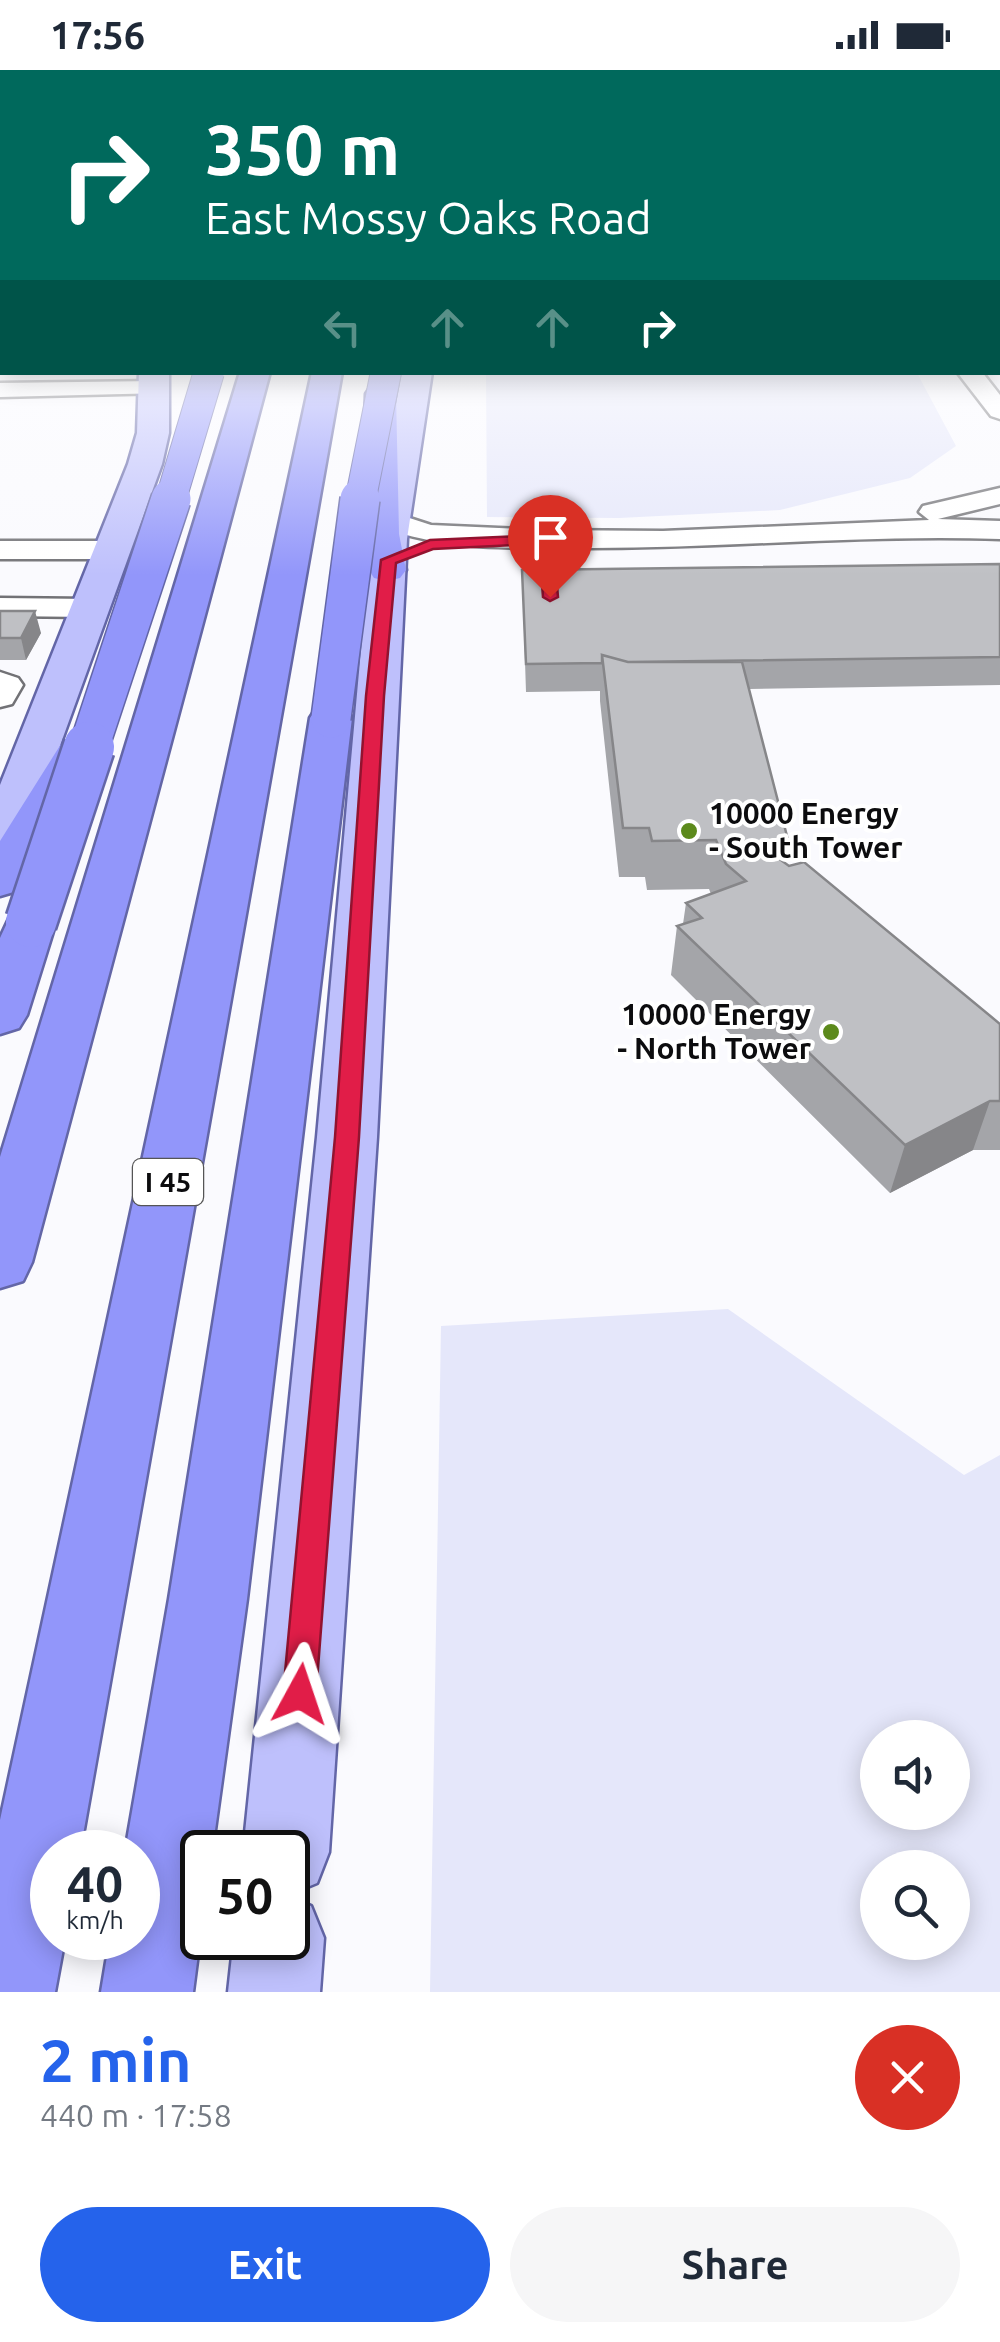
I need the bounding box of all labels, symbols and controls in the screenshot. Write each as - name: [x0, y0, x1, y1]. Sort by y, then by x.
- text: 17:56: [50, 14, 145, 56]
- icon: right: [40, 110, 170, 240]
- text: 350 m: [205, 110, 400, 188]
- text: East Mossy Oaks Road: [205, 192, 652, 243]
- icon: left: [315, 300, 370, 355]
- icon: ahead: [420, 300, 475, 355]
- icon: ahead: [525, 300, 580, 355]
- icon: right: [630, 300, 685, 355]
- pin: [508, 495, 593, 598]
- icon: arrive: [523, 510, 578, 565]
- place label: 10000 Energy - South Tower: [709, 796, 903, 864]
- marker: 10000 Energy - South Tower: [678, 820, 700, 842]
- place label: 10000 Energy - North Tower: [617, 997, 812, 1065]
- marker: 10000 Energy - North Tower: [820, 1021, 842, 1043]
- road number: I 45: [133, 1159, 203, 1205]
- position arrow: [248, 1642, 352, 1746]
- map controls: [860, 1720, 970, 1960]
- button: sound: [860, 1720, 970, 1830]
- speed limit sign: 50: [180, 1830, 310, 1960]
- button: search: [860, 1850, 970, 1960]
- text: 40: [67, 1855, 123, 1911]
- text: km/h: [66, 1906, 124, 1934]
- button: close: [855, 2025, 960, 2130]
- text: 2 min: [40, 2026, 192, 2093]
- text: 440 m · 17:58: [40, 2097, 232, 2133]
- button: Exit: [40, 2207, 490, 2322]
- button: Share: [510, 2207, 960, 2322]

